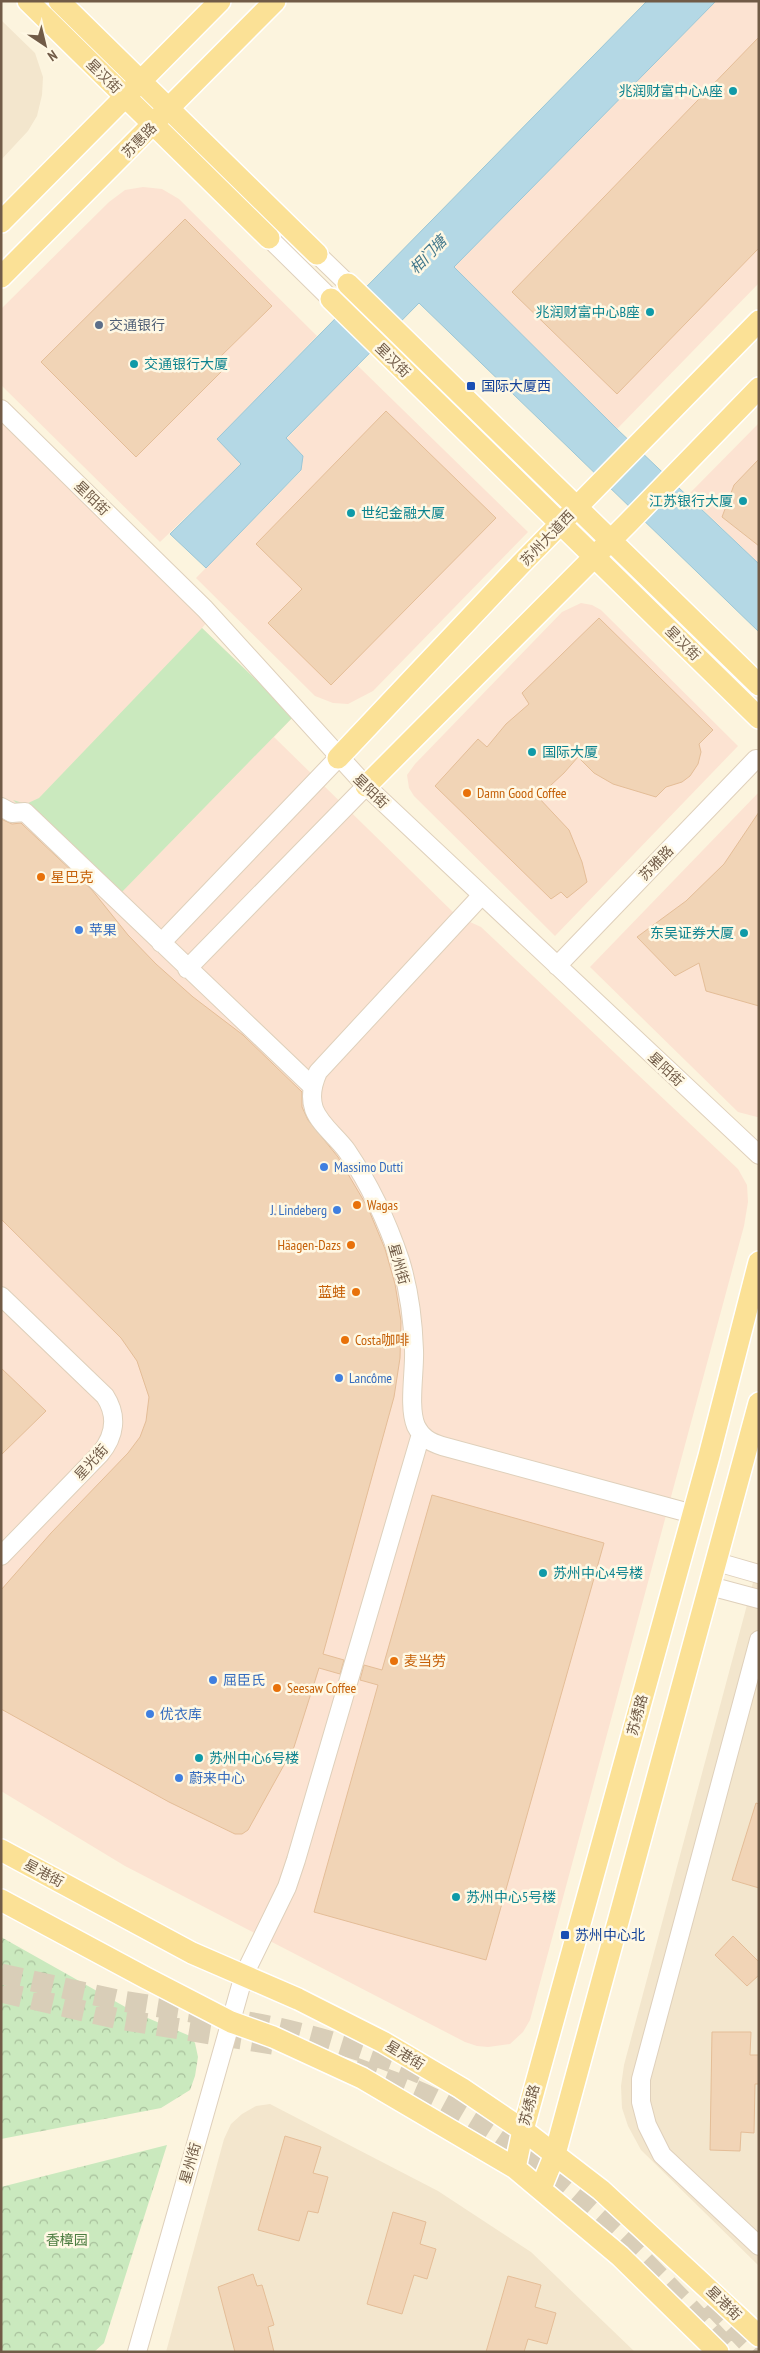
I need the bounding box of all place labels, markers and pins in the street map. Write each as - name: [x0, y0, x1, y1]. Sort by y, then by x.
- place label: 兆润财富中心A座: [618, 82, 723, 100]
- marker: 兆润财富中心A座: [727, 85, 739, 97]
- place label: 兆润财富中心B座: [535, 303, 640, 321]
- marker: 兆润财富中心B座: [644, 306, 656, 318]
- place label: 交通银行: [109, 316, 165, 334]
- marker: 交通银行: [93, 319, 105, 331]
- place label: 交通银行大厦: [144, 355, 228, 373]
- marker: 交通银行大厦: [128, 358, 140, 370]
- place label: 国际大厦西: [481, 377, 551, 395]
- marker: 国际大厦西: [465, 380, 477, 392]
- place label: 江苏银行大厦: [649, 492, 733, 510]
- marker: 江苏银行大厦: [737, 495, 749, 507]
- place label: 世纪金融大厦: [361, 504, 445, 522]
- marker: 世纪金融大厦: [345, 507, 357, 519]
- place label: 国际大厦: [542, 743, 598, 761]
- marker: 国际大厦: [526, 746, 538, 758]
- place label: Damn Good Coffee: [477, 784, 567, 802]
- marker: Damn Good Coffee: [461, 787, 473, 799]
- place label: 星巴克: [51, 868, 93, 886]
- marker: 星巴克: [35, 871, 47, 883]
- place label: 苹果: [89, 921, 117, 939]
- marker: 苹果: [73, 924, 85, 936]
- place label: 东吴证券大厦: [650, 924, 734, 942]
- marker: 东吴证券大厦: [738, 927, 750, 939]
- place label: Massimo Dutti: [334, 1158, 403, 1176]
- marker: Massimo Dutti: [318, 1161, 330, 1173]
- place label: Wagas: [367, 1196, 398, 1214]
- marker: Wagas: [351, 1199, 363, 1211]
- place label: J. Lindeberg: [270, 1201, 327, 1219]
- marker: J. Lindeberg: [331, 1204, 343, 1216]
- place label: Häagen-Dazs: [278, 1236, 341, 1254]
- marker: Häagen-Dazs: [345, 1239, 357, 1251]
- place label: 蓝蛙: [318, 1283, 346, 1301]
- marker: 蓝蛙: [350, 1286, 362, 1298]
- place label: Costa咖啡: [355, 1331, 409, 1349]
- marker: Costa咖啡: [339, 1334, 351, 1346]
- place label: Lancôme: [349, 1369, 392, 1387]
- marker: Lancôme: [333, 1372, 345, 1384]
- place label: 苏州中心4号楼: [553, 1564, 643, 1582]
- marker: 苏州中心4号楼: [537, 1567, 549, 1579]
- place label: 麦当劳: [404, 1652, 446, 1670]
- marker: 麦当劳: [388, 1655, 400, 1667]
- place label: 屈臣氏: [223, 1671, 265, 1689]
- marker: 屈臣氏: [207, 1674, 219, 1686]
- place label: Seesaw Coffee: [287, 1679, 356, 1697]
- marker: Seesaw Coffee: [271, 1682, 283, 1694]
- place label: 优衣库: [160, 1705, 202, 1723]
- marker: 优衣库: [144, 1708, 156, 1720]
- place label: 苏州中心6号楼: [209, 1749, 299, 1767]
- marker: 苏州中心6号楼: [193, 1752, 205, 1764]
- place label: 蔚来中心: [189, 1769, 245, 1787]
- marker: 蔚来中心: [173, 1772, 185, 1784]
- place label: 苏州中心5号楼: [466, 1888, 556, 1906]
- marker: 苏州中心5号楼: [450, 1891, 462, 1903]
- place label: 苏州中心北: [575, 1926, 645, 1944]
- marker: 苏州中心北: [559, 1929, 571, 1941]

